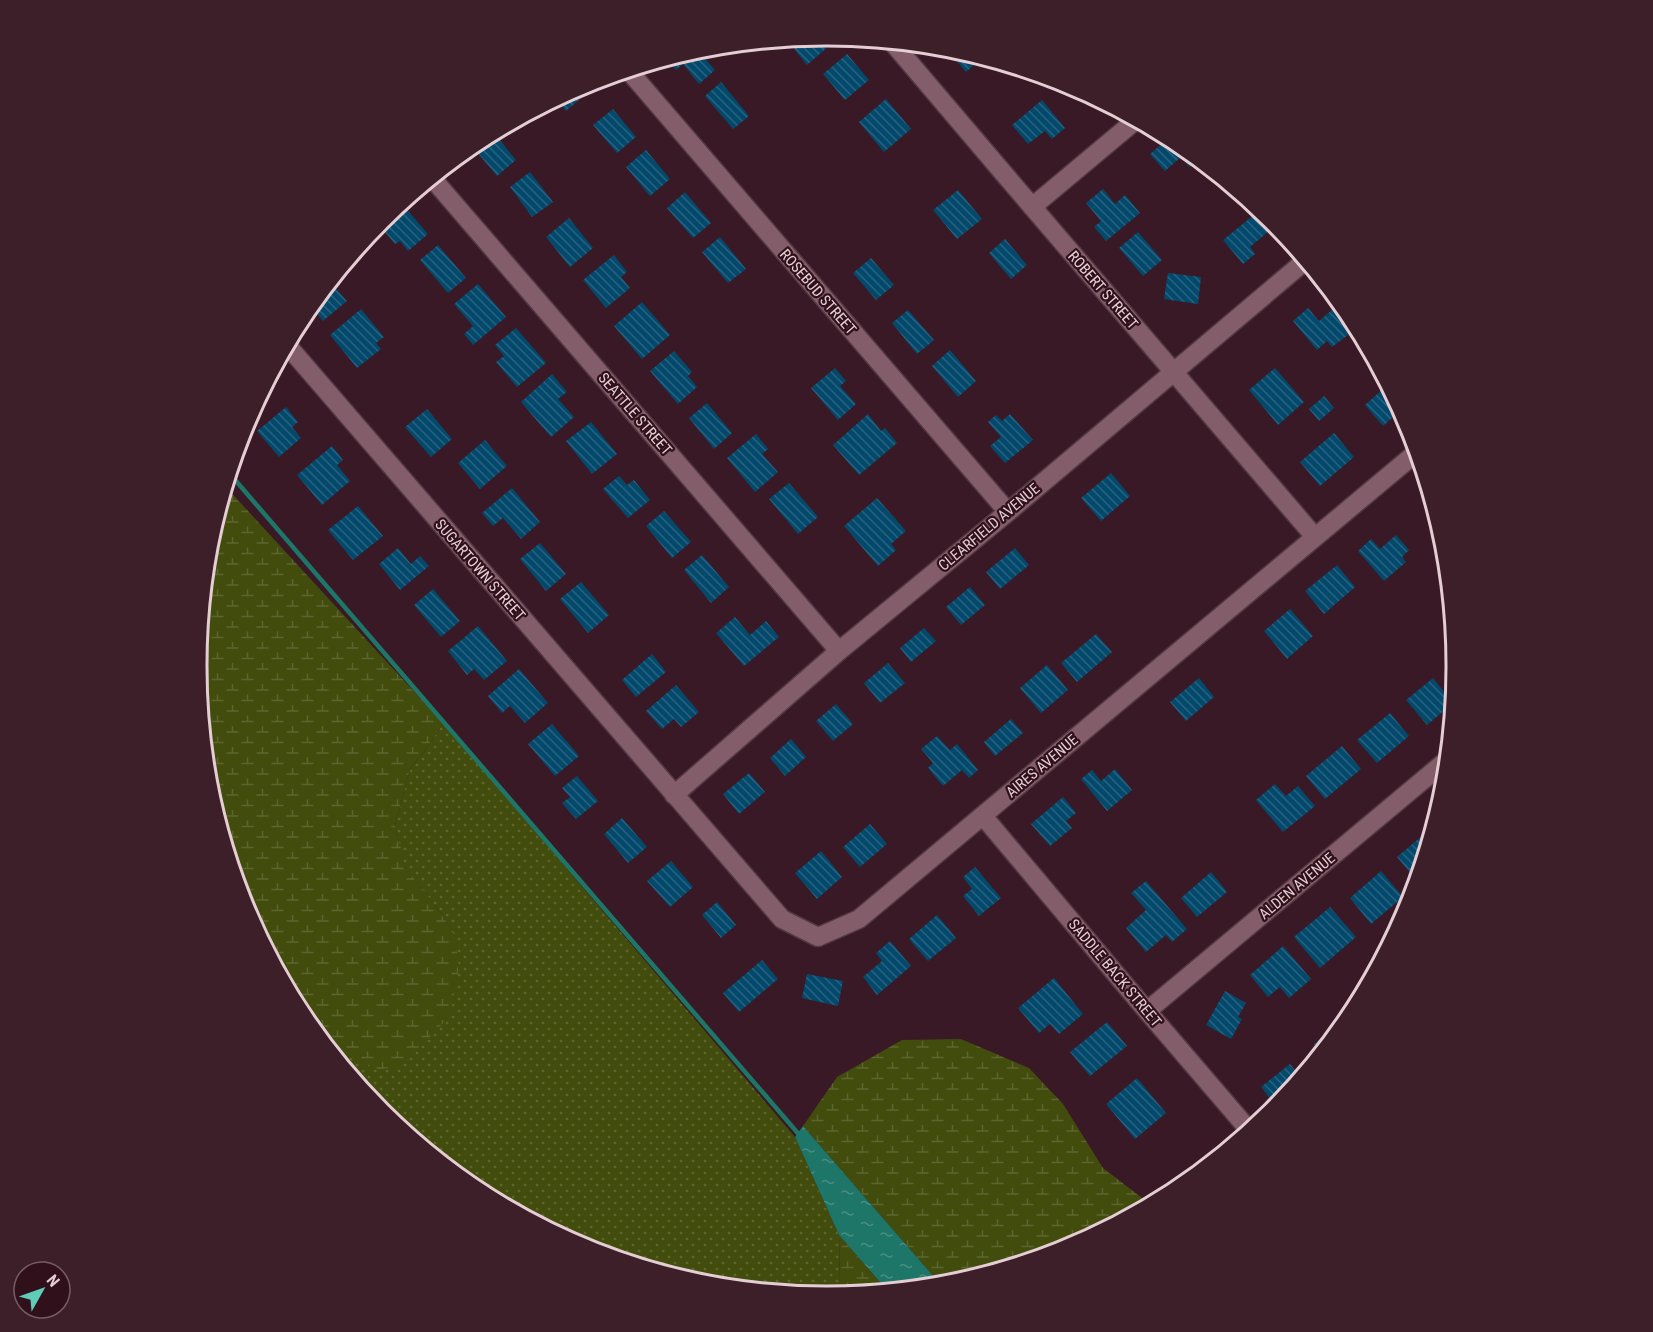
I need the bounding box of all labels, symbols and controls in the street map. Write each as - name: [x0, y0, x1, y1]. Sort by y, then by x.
- street label: ROSEBUD STREET: [776, 246, 860, 339]
- street label: ROBERT STREET: [1064, 247, 1142, 333]
- street label: SEATTLE STREET: [594, 369, 676, 459]
- street label: CLEARFIELD AVENUE: [935, 480, 1043, 574]
- street label: SUGARTOWN STREET: [431, 516, 529, 624]
- street label: AIRES AVENUE: [1002, 731, 1082, 801]
- street label: ALDEN AVENUE: [1255, 849, 1339, 923]
- street label: SADDLE BACK STREET: [1065, 916, 1165, 1031]
- north arrow: [12, 1260, 72, 1320]
- text: N: [43, 1271, 64, 1291]

